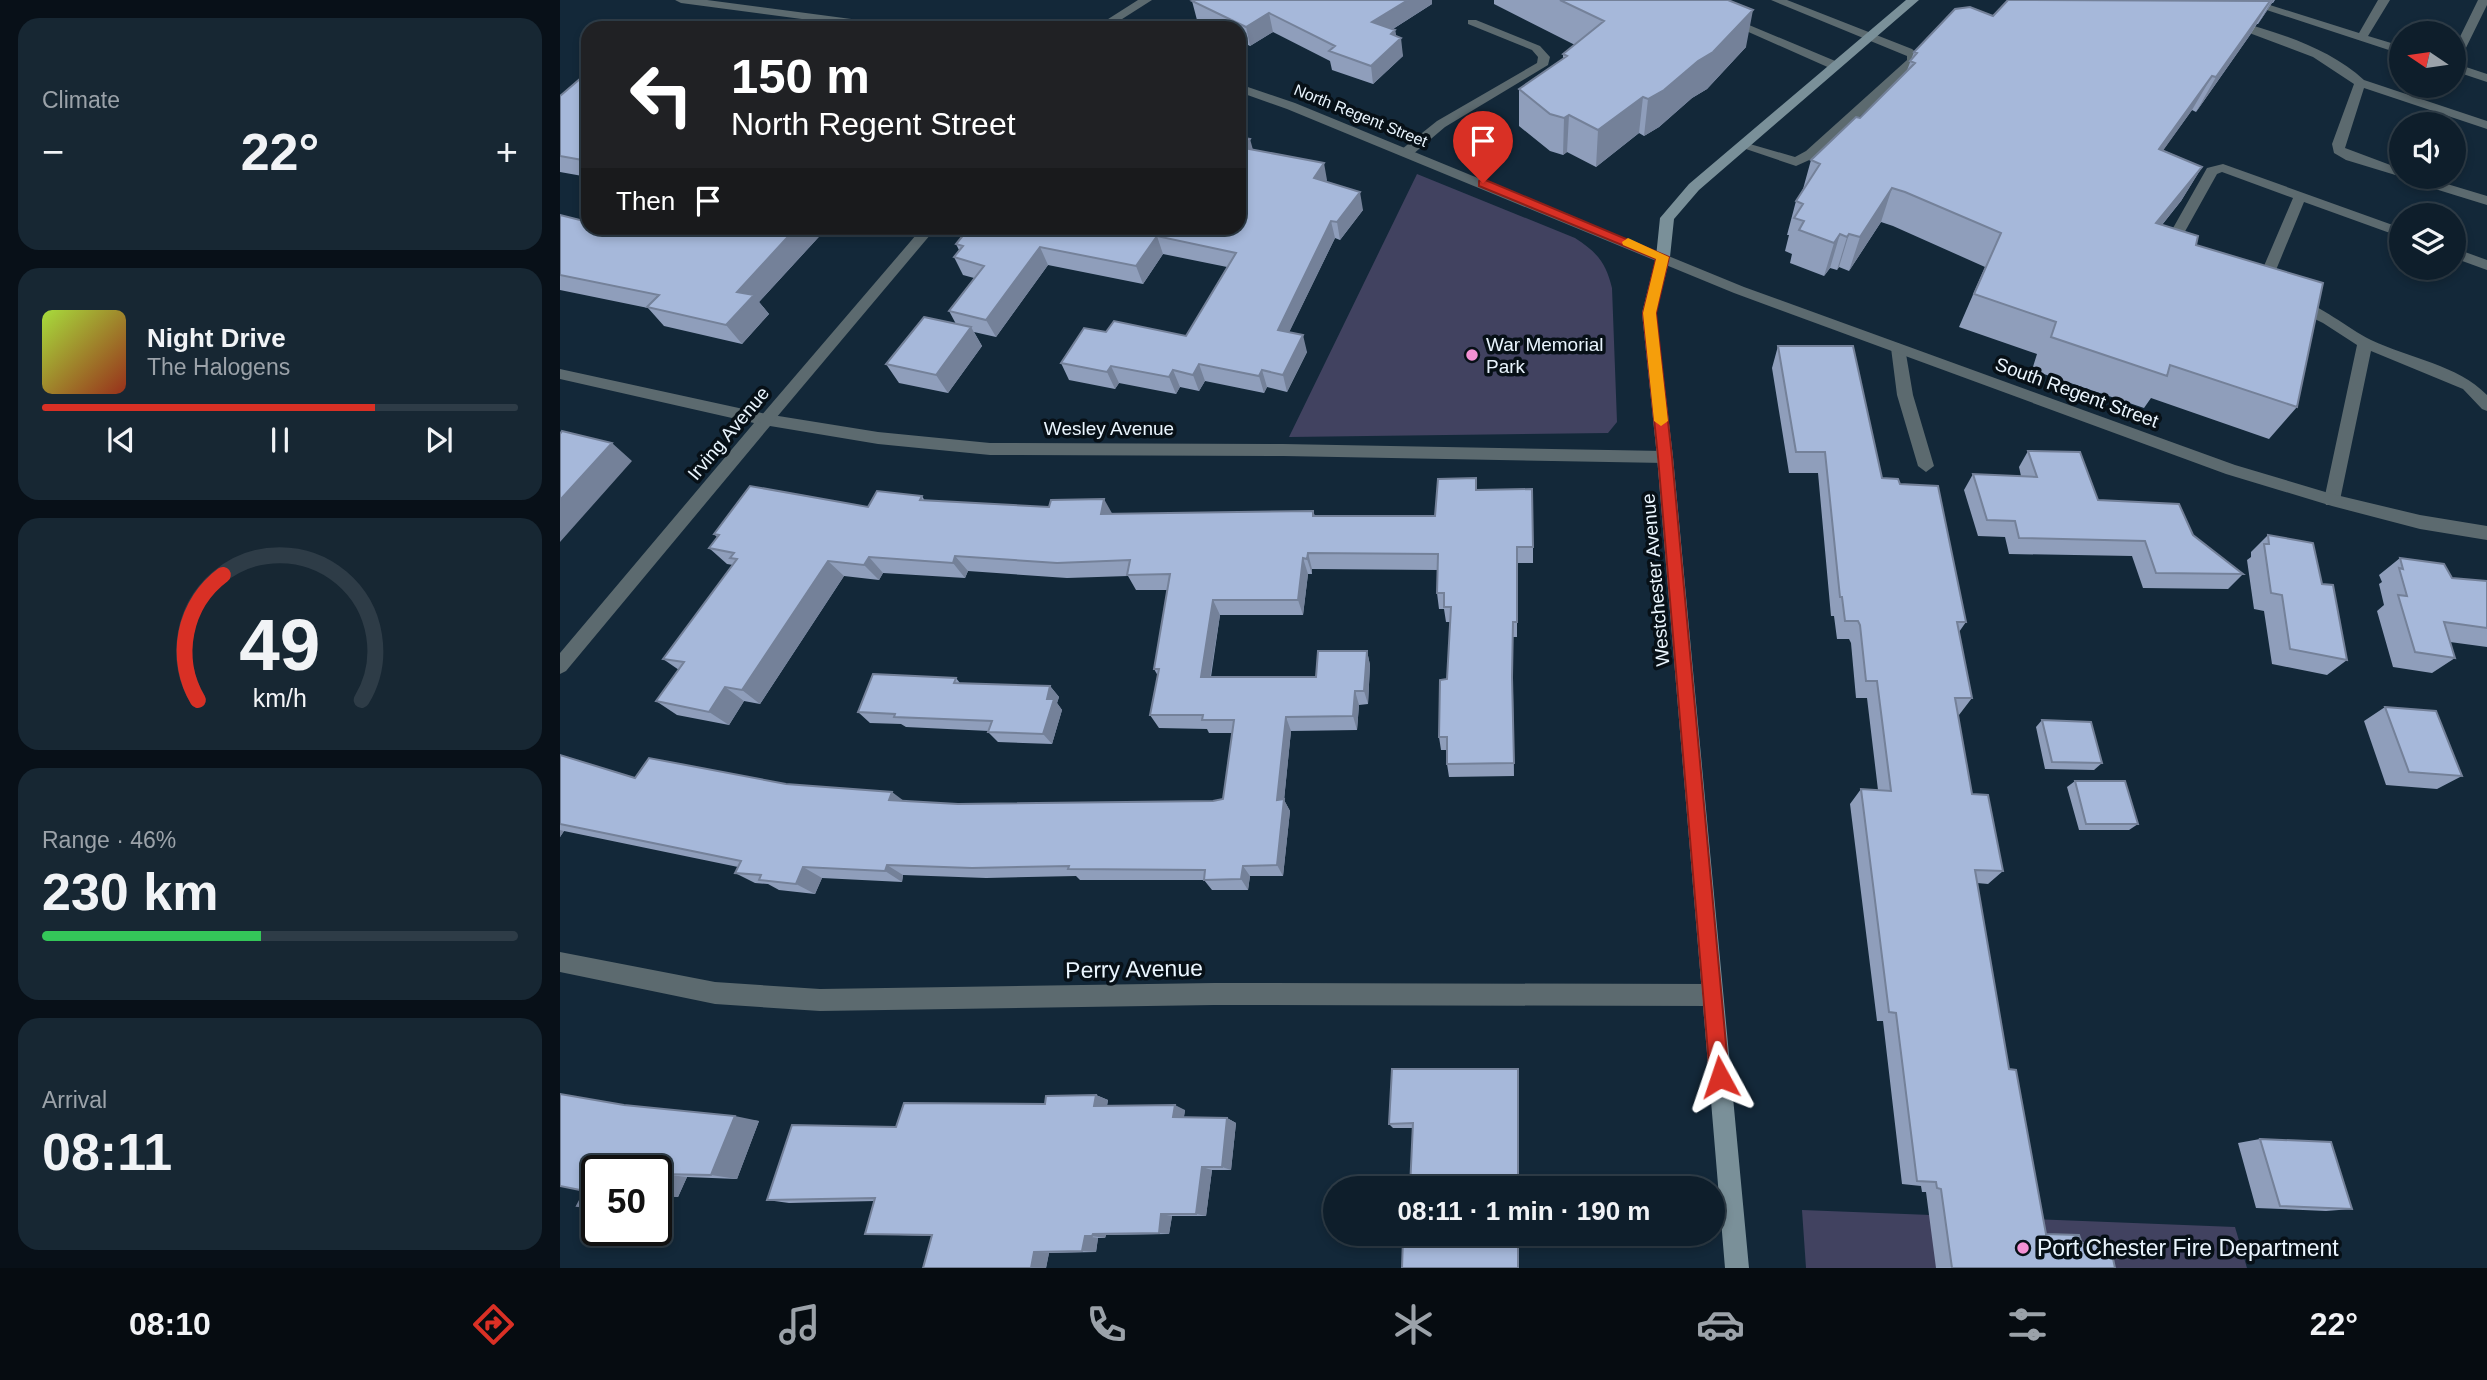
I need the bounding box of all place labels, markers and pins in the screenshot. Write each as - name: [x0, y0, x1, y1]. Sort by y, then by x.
- pin: [1453, 111, 1513, 183]
- place label: War Memorial Park: [1486, 334, 1604, 377]
- marker: War Memorial Park: [1464, 347, 1480, 363]
- place label: Port Chester Fire Department: [2037, 1235, 2339, 1261]
- marker: Port Chester Fire Department: [2015, 1240, 2031, 1256]

